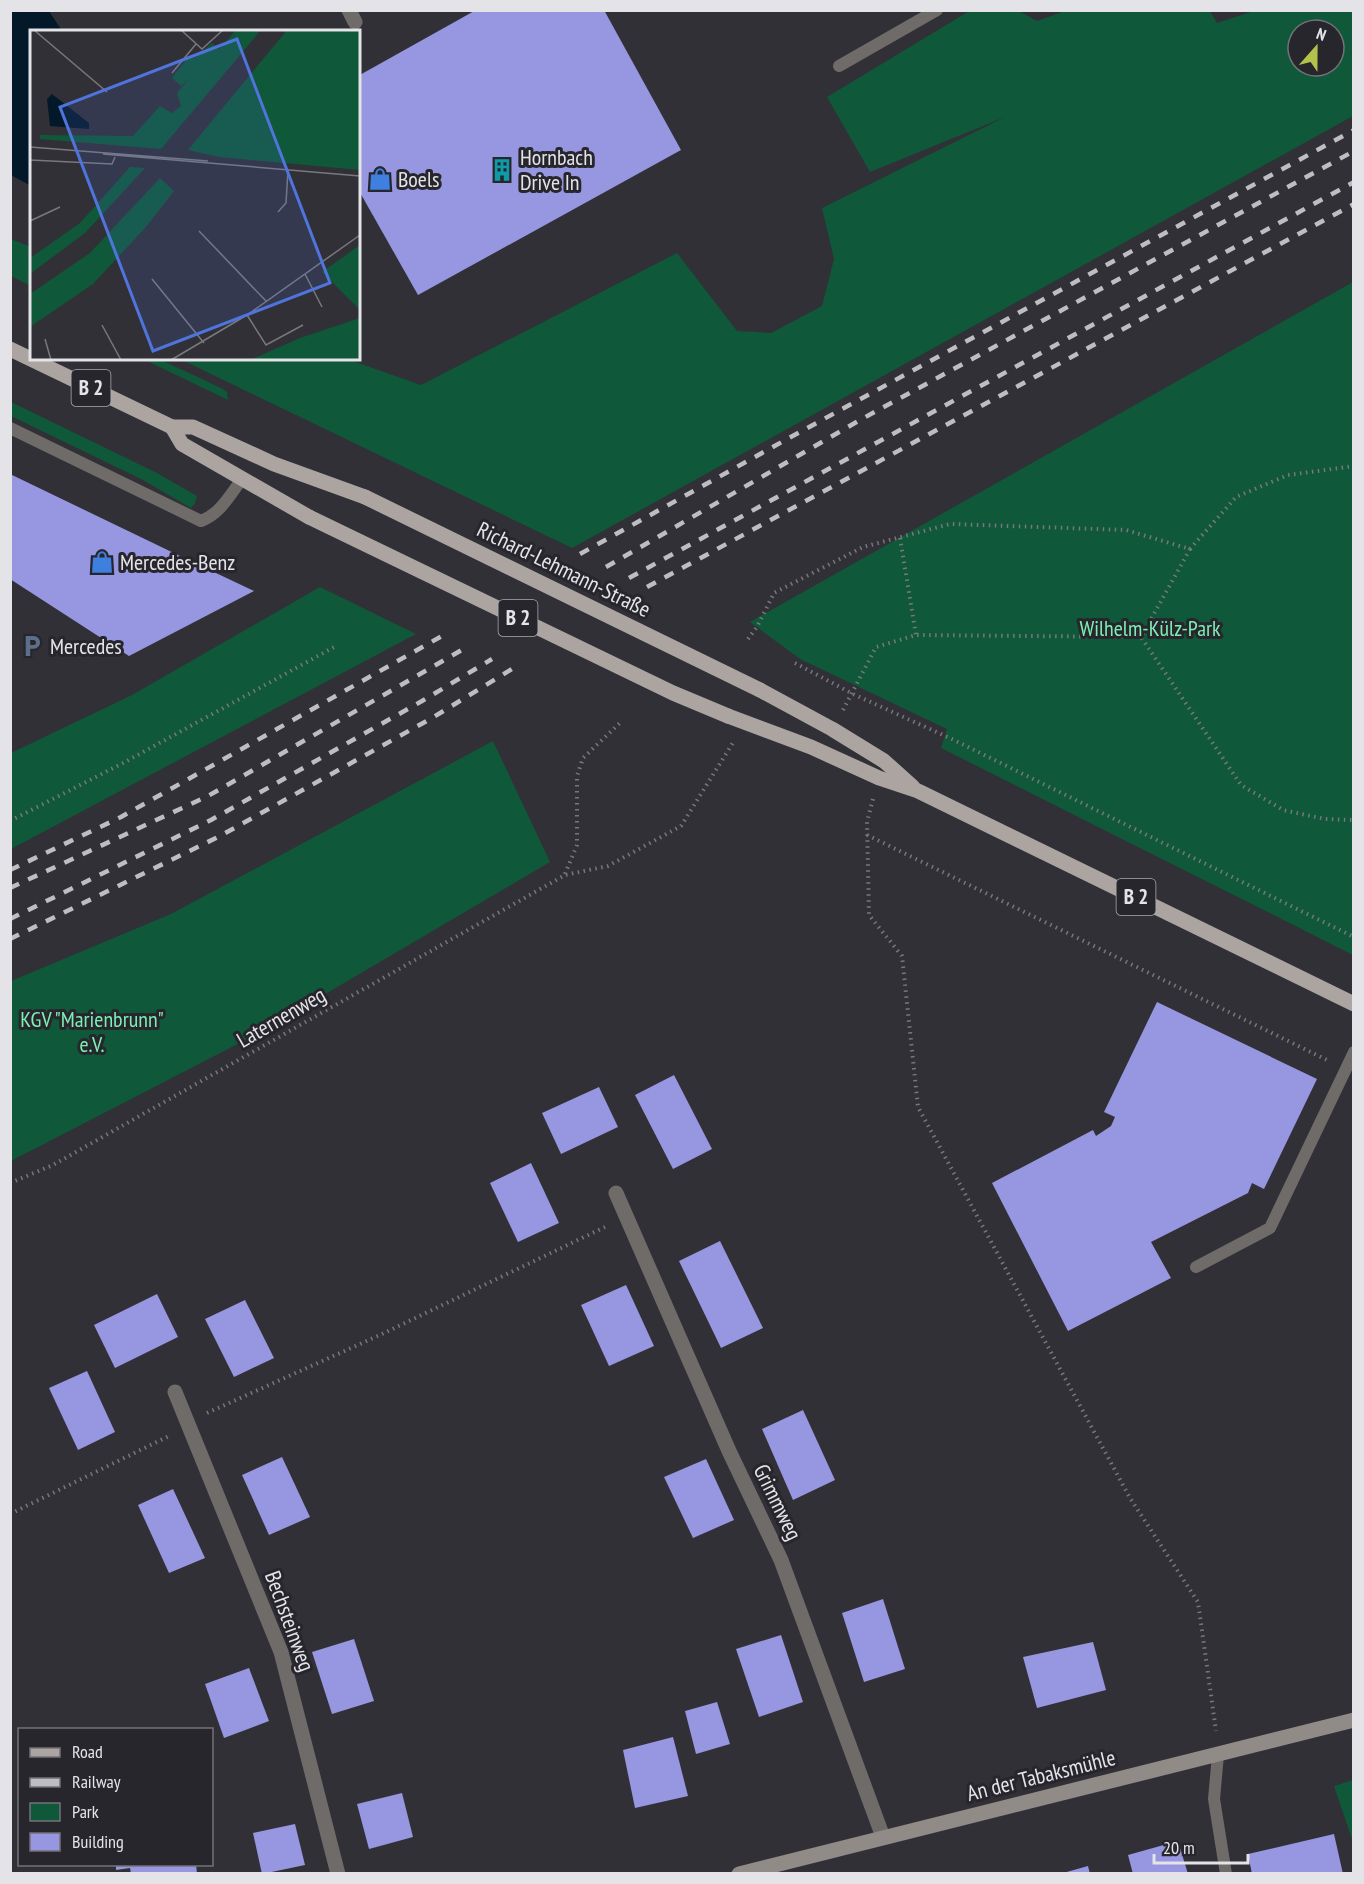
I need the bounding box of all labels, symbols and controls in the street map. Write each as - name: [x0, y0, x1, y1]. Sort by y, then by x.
- north arrow: [1286, 18, 1346, 78]
- text: N: [1314, 23, 1329, 45]
- inset map: [30, 30, 360, 360]
- place label: Hornbach Drive In: [520, 143, 593, 196]
- building icon: Hornbach Drive In: [489, 157, 515, 183]
- place label: Boels: [398, 165, 440, 193]
- shop icon: Boels: [367, 166, 393, 192]
- road number: B 2: [72, 370, 110, 406]
- street label: Richard-Lehmann-Straße: [473, 515, 655, 623]
- place label: Mercedes-Benz: [120, 548, 235, 576]
- shop icon: Mercedes-Benz: [89, 549, 115, 575]
- road number: B 2: [498, 600, 538, 636]
- park label: Wilhelm-Külz-Park: [1079, 614, 1221, 642]
- place label: Mercedes: [50, 632, 122, 660]
- parking icon: Mercedes: [19, 633, 45, 659]
- road number: B 2: [1116, 879, 1156, 915]
- street label: Laternenweg: [231, 980, 331, 1054]
- park label: KGV "Marienbrunn" e.V.: [20, 1005, 164, 1058]
- street label: Grimmweg: [748, 1459, 808, 1545]
- street label: Bechsteinweg: [259, 1567, 321, 1675]
- legend: [18, 1728, 213, 1866]
- text: Road: [72, 1740, 103, 1763]
- street label: An der Tabaksmühle: [964, 1743, 1118, 1807]
- text: Railway: [72, 1770, 121, 1793]
- text: Park: [72, 1800, 99, 1823]
- scale bar: [1154, 1827, 1248, 1865]
- text: Building: [72, 1830, 124, 1853]
- text: 20 m: [1163, 1836, 1195, 1859]

